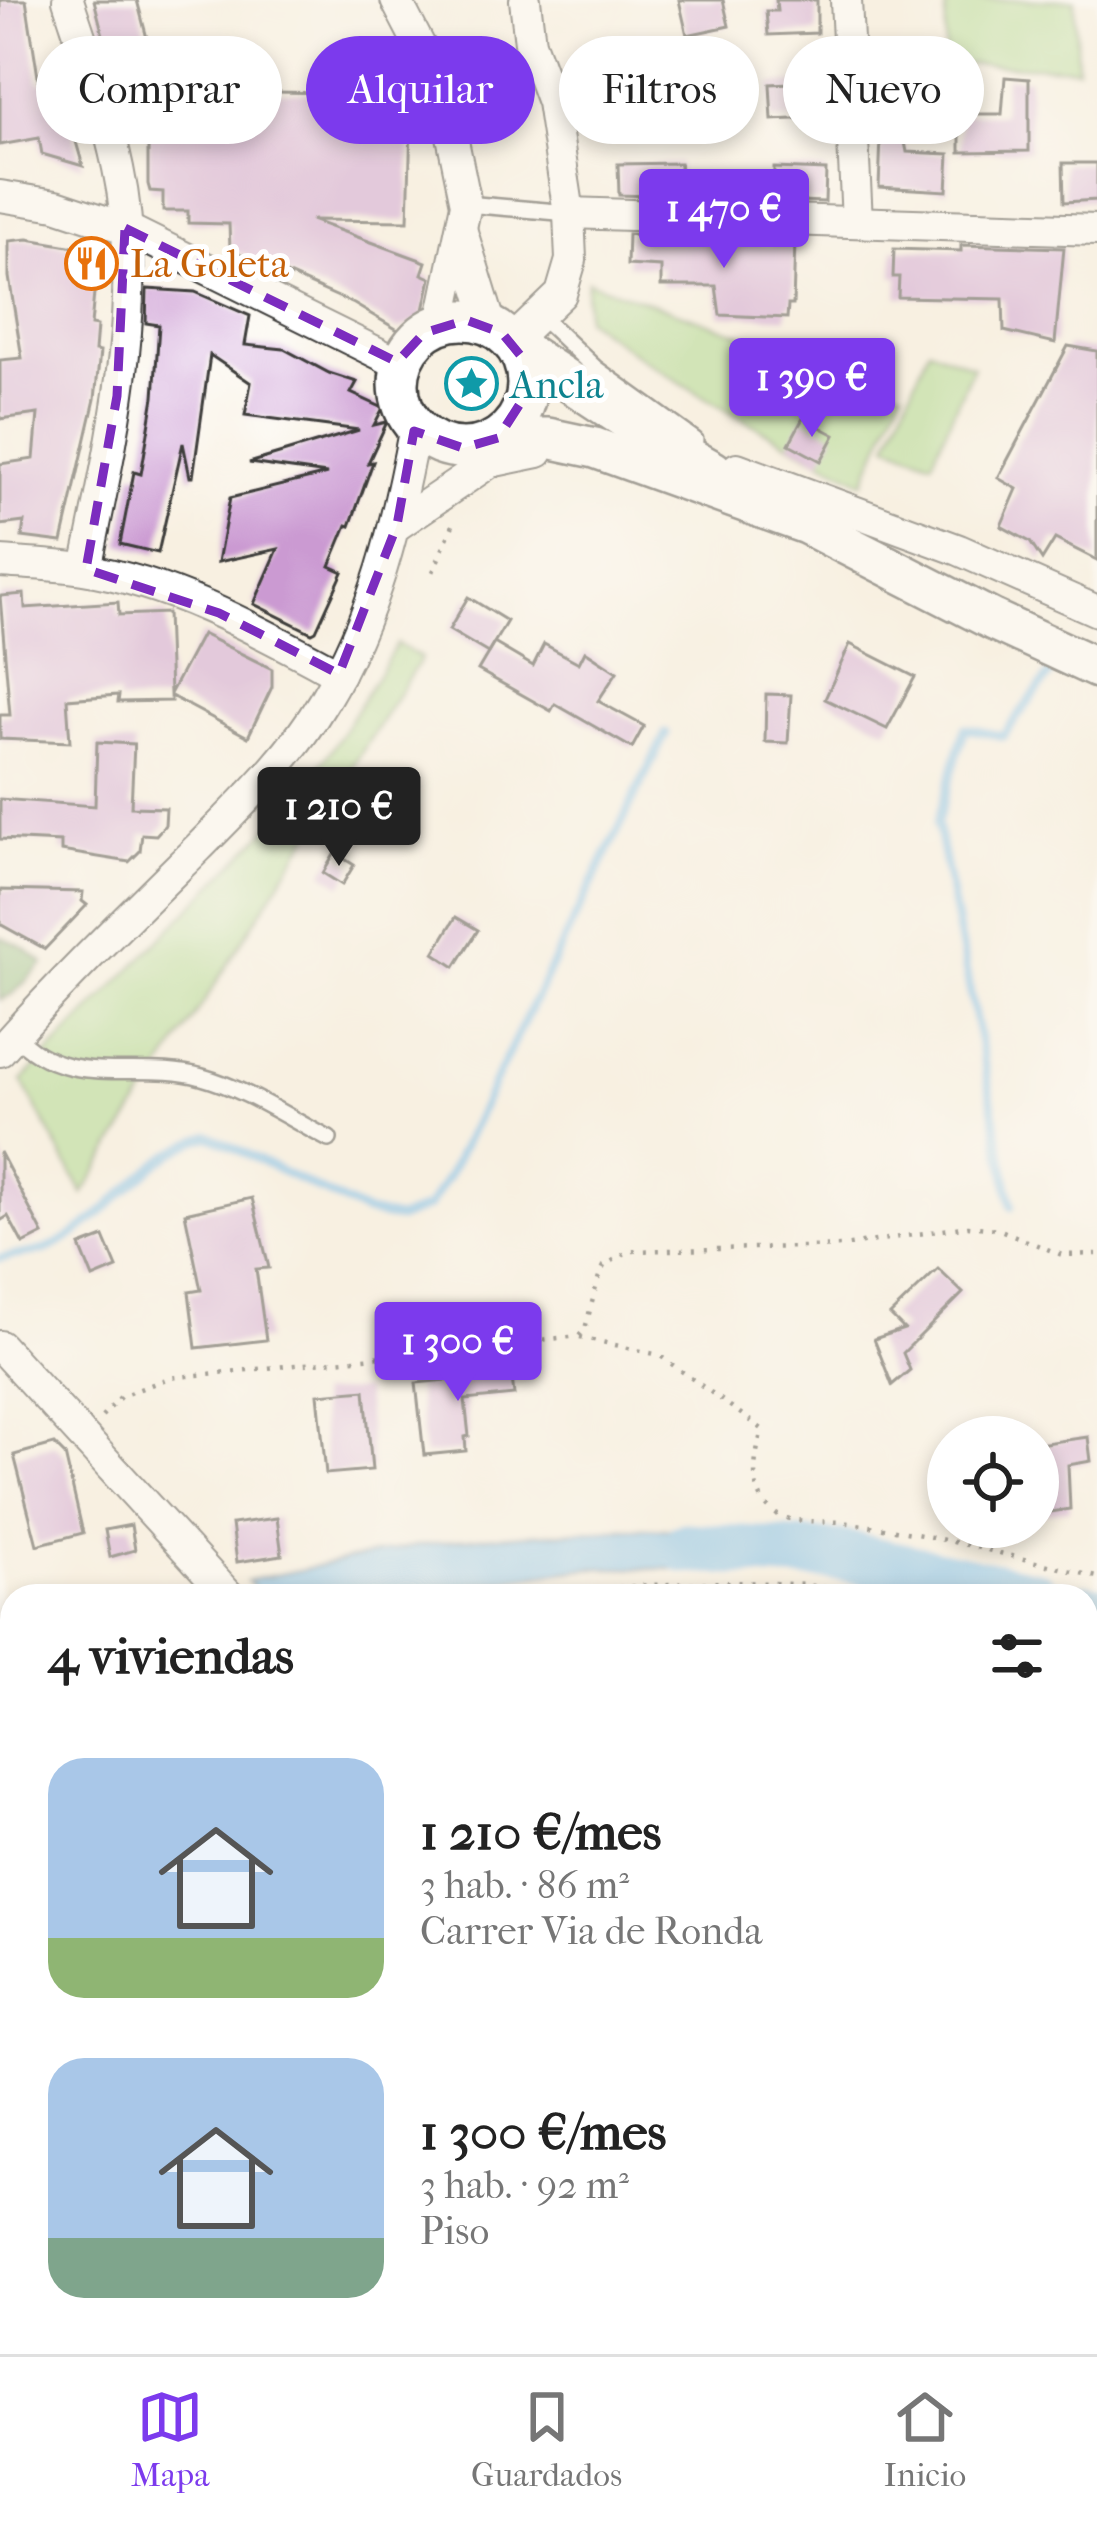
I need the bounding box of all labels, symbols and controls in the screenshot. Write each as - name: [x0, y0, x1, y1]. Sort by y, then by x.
- chip: Comprar: [36, 36, 282, 144]
- chip: Alquilar: [306, 36, 535, 144]
- chip: Filtros: [559, 36, 759, 144]
- chip: Nuevo: [783, 36, 984, 144]
- pin: 1 470 €: [613, 169, 835, 271]
- text: 1 470 €: [666, 185, 782, 231]
- restaurant icon: La Goleta: [63, 235, 119, 291]
- place label: La Goleta: [130, 241, 290, 287]
- pin: 1 390 €: [701, 338, 923, 440]
- text: 1 390 €: [756, 354, 868, 400]
- place icon: Ancla: [443, 356, 499, 412]
- place label: Ancla: [508, 362, 605, 408]
- pin: 1 210 €: [228, 767, 450, 869]
- text: 1 210 €: [284, 783, 394, 829]
- pin: 1 300 €: [347, 1302, 569, 1404]
- text: 1 300 €: [402, 1318, 514, 1364]
- map controls: [927, 1416, 1059, 1548]
- button: locate: [927, 1416, 1059, 1548]
- icon: filters: [984, 1623, 1050, 1689]
- text: 4 viviendas: [48, 1626, 294, 1686]
- text: 1 210 €/mes: [420, 1802, 661, 1862]
- icon: home: [144, 1806, 288, 1950]
- text: 3 hab. · 86 m²: [420, 1862, 629, 1908]
- text: Carrer Via de Ronda: [420, 1908, 763, 1954]
- text: 1 300 €/mes: [420, 2102, 666, 2162]
- icon: home: [144, 2106, 288, 2250]
- text: 3 hab. · 92 m²: [420, 2162, 629, 2208]
- text: Piso: [420, 2208, 489, 2254]
- tab: Mapa: [131, 2384, 209, 2495]
- tab: Guardados: [471, 2384, 622, 2495]
- tab: Inicio: [884, 2384, 966, 2495]

